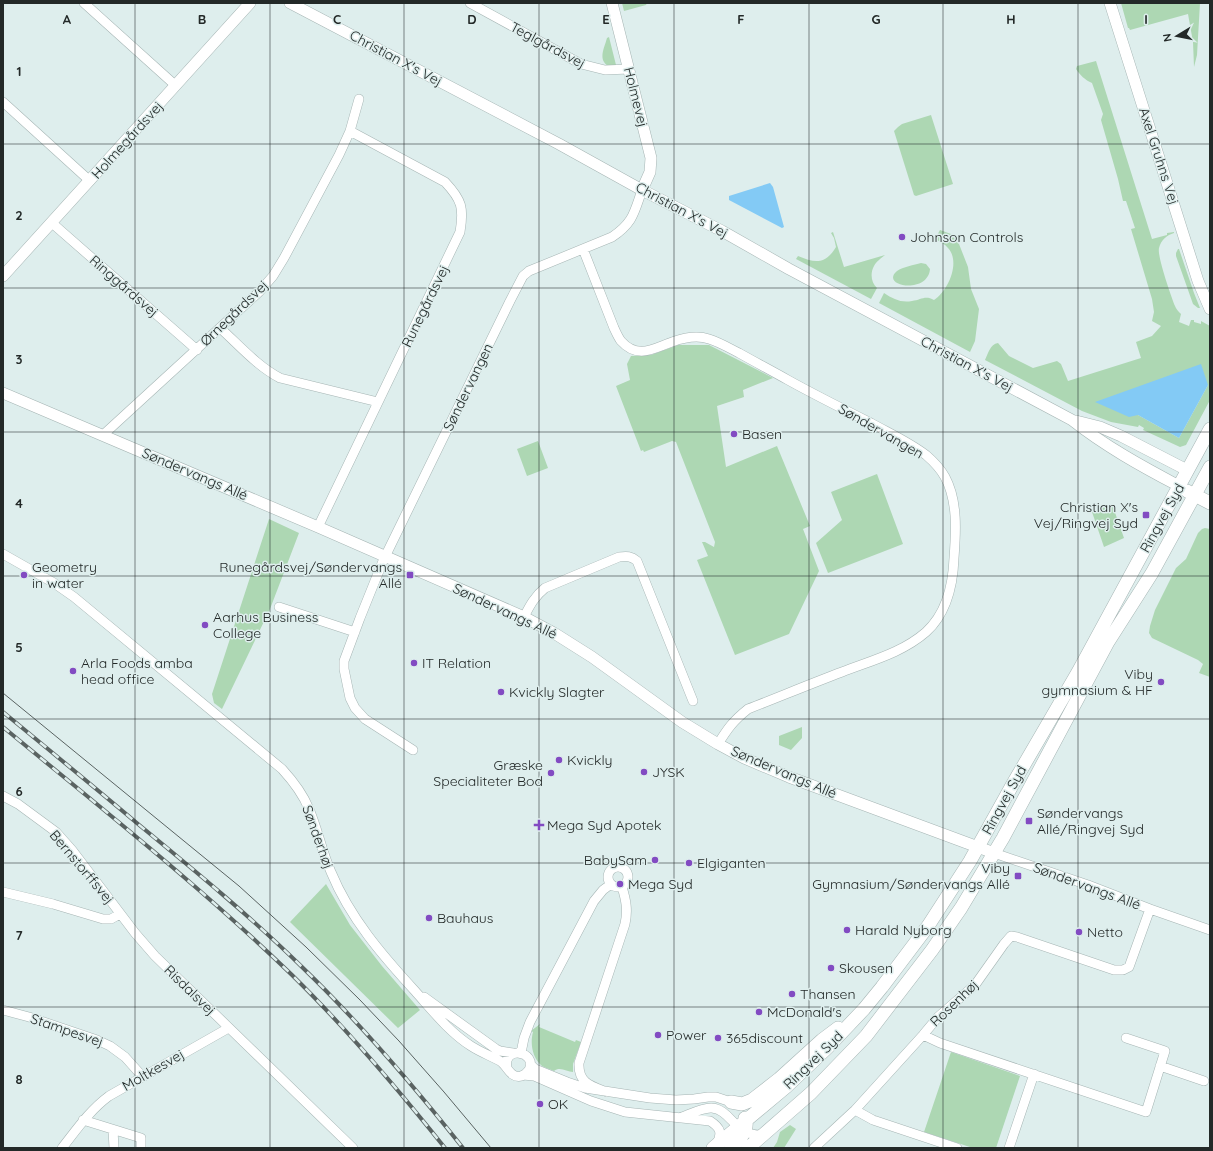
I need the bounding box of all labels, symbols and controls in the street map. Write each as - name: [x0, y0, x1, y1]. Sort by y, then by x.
- text: A: [63, 11, 72, 27]
- text: B: [198, 11, 206, 27]
- text: C: [333, 11, 341, 27]
- text: D: [467, 11, 477, 27]
- text: E: [602, 11, 610, 27]
- text: F: [737, 11, 745, 27]
- text: G: [871, 11, 881, 27]
- text: H: [1006, 11, 1016, 27]
- text: I: [1144, 11, 1148, 27]
- north arrow: [1157, 16, 1197, 56]
- street label: Teglgårdsvej: [507, 18, 589, 72]
- street label: Christian X's Vej: [347, 26, 445, 90]
- text: N: [1160, 33, 1175, 43]
- text: 1: [16, 63, 22, 79]
- street label: Holmevej: [620, 65, 652, 129]
- street label: Holmegårdsvej: [87, 97, 167, 183]
- street label: Axel Gruhns Vej: [1135, 105, 1183, 207]
- street label: Christian X's Vej: [633, 178, 731, 242]
- text: 2: [15, 207, 23, 223]
- place label: Johnson Controls: [910, 228, 1023, 246]
- marker: Johnson Controls: [897, 232, 907, 242]
- street label: Ringgårdsvej: [86, 251, 162, 321]
- street label: Runegårdsvej: [397, 262, 453, 350]
- street label: Ørnegårdsvej: [196, 276, 272, 350]
- street label: Christian X's Vej: [918, 332, 1016, 396]
- street label: Søndervangen: [439, 340, 497, 434]
- text: 3: [16, 351, 23, 367]
- street label: Søndervangen: [835, 399, 927, 463]
- place label: Basen: [742, 425, 782, 443]
- marker: Basen: [729, 429, 739, 439]
- street label: Søndervangs Allé: [139, 444, 251, 504]
- street label: Ringvej Syd: [1136, 480, 1188, 556]
- text: 4: [15, 495, 23, 511]
- place label: Christian X's Vej/Ringvej Syd: [1034, 498, 1138, 532]
- marker: Christian X's Vej/Ringvej Syd: [1141, 510, 1151, 520]
- place label: Geometry in water: [32, 558, 97, 592]
- place label: Runegårdsvej/Søndervangs Allé: [219, 558, 402, 592]
- marker: Geometry in water: [19, 570, 29, 580]
- marker: Runegårdsvej/Søndervangs Allé: [405, 570, 415, 580]
- street label: Søndervangs Allé: [450, 579, 560, 643]
- place label: Aarhus Business College: [213, 608, 318, 642]
- marker: Aarhus Business College: [200, 620, 210, 630]
- text: 5: [15, 639, 23, 655]
- place label: Arla Foods amba head office: [81, 654, 193, 688]
- place label: IT Relation: [422, 654, 491, 672]
- marker: IT Relation: [409, 658, 419, 668]
- place label: Viby gymnasium & HF: [1042, 665, 1153, 699]
- marker: Arla Foods amba head office: [68, 666, 78, 676]
- marker: Viby gymnasium & HF: [1156, 677, 1166, 687]
- place label: Kvickly Slagter: [509, 683, 605, 701]
- marker: Kvickly Slagter: [496, 687, 506, 697]
- street label: Søndervangs Allé: [728, 742, 840, 802]
- place label: Kvickly: [567, 751, 612, 769]
- marker: Kvickly: [554, 755, 564, 765]
- place label: Græske Specialiteter Bod: [433, 756, 543, 790]
- street label: Ringvej Syd: [978, 762, 1030, 838]
- place label: JYSK: [652, 763, 685, 781]
- marker: JYSK: [639, 767, 649, 777]
- marker: Græske Specialiteter Bod: [546, 768, 556, 778]
- text: 6: [15, 783, 23, 799]
- street label: Sønderhøj: [298, 803, 338, 871]
- place label: Søndervangs Allé/Ringvej Syd: [1037, 804, 1144, 838]
- place label: Mega Syd Apotek: [547, 816, 662, 834]
- marker: Søndervangs Allé/Ringvej Syd: [1024, 816, 1034, 826]
- marker: Mega Syd Apotek: [534, 820, 544, 830]
- street label: Bernstorffsvej: [46, 826, 118, 908]
- place label: BabySam: [584, 851, 647, 869]
- place label: Elgiganten: [697, 854, 766, 872]
- marker: BabySam: [650, 855, 660, 865]
- marker: Elgiganten: [684, 858, 694, 868]
- street label: Søndervangs Allé: [1031, 858, 1143, 914]
- place label: Viby Gymnasium/Søndervangs Allé: [812, 859, 1010, 893]
- marker: Viby Gymnasium/Søndervangs Allé: [1013, 871, 1023, 881]
- place label: Mega Syd: [628, 875, 693, 893]
- marker: Mega Syd: [615, 879, 625, 889]
- place label: Bauhaus: [437, 909, 493, 927]
- marker: Bauhaus: [424, 913, 434, 923]
- place label: Harald Nyborg: [855, 921, 952, 939]
- place label: Netto: [1087, 923, 1123, 941]
- marker: Harald Nyborg: [842, 925, 852, 935]
- text: 7: [15, 927, 23, 943]
- marker: Netto: [1074, 927, 1084, 937]
- place label: Skousen: [839, 959, 893, 977]
- street label: Risdalsvej: [160, 961, 220, 1019]
- marker: Skousen: [826, 963, 836, 973]
- street label: Rosenhøj: [926, 976, 982, 1030]
- place label: Thansen: [800, 985, 856, 1003]
- marker: Thansen: [787, 989, 797, 999]
- place label: McDonald's: [767, 1003, 842, 1021]
- marker: McDonald's: [754, 1007, 764, 1017]
- street label: Stampesvej: [28, 1009, 106, 1051]
- place label: Power: [666, 1026, 707, 1044]
- street label: Ringvej Syd: [779, 1027, 847, 1093]
- place label: 365discount: [726, 1029, 803, 1047]
- marker: Power: [653, 1030, 663, 1040]
- marker: 365discount: [713, 1033, 723, 1043]
- street label: Moltkesvej: [119, 1045, 187, 1095]
- text: 8: [15, 1071, 23, 1087]
- place label: OK: [548, 1095, 568, 1113]
- marker: OK: [535, 1099, 545, 1109]

